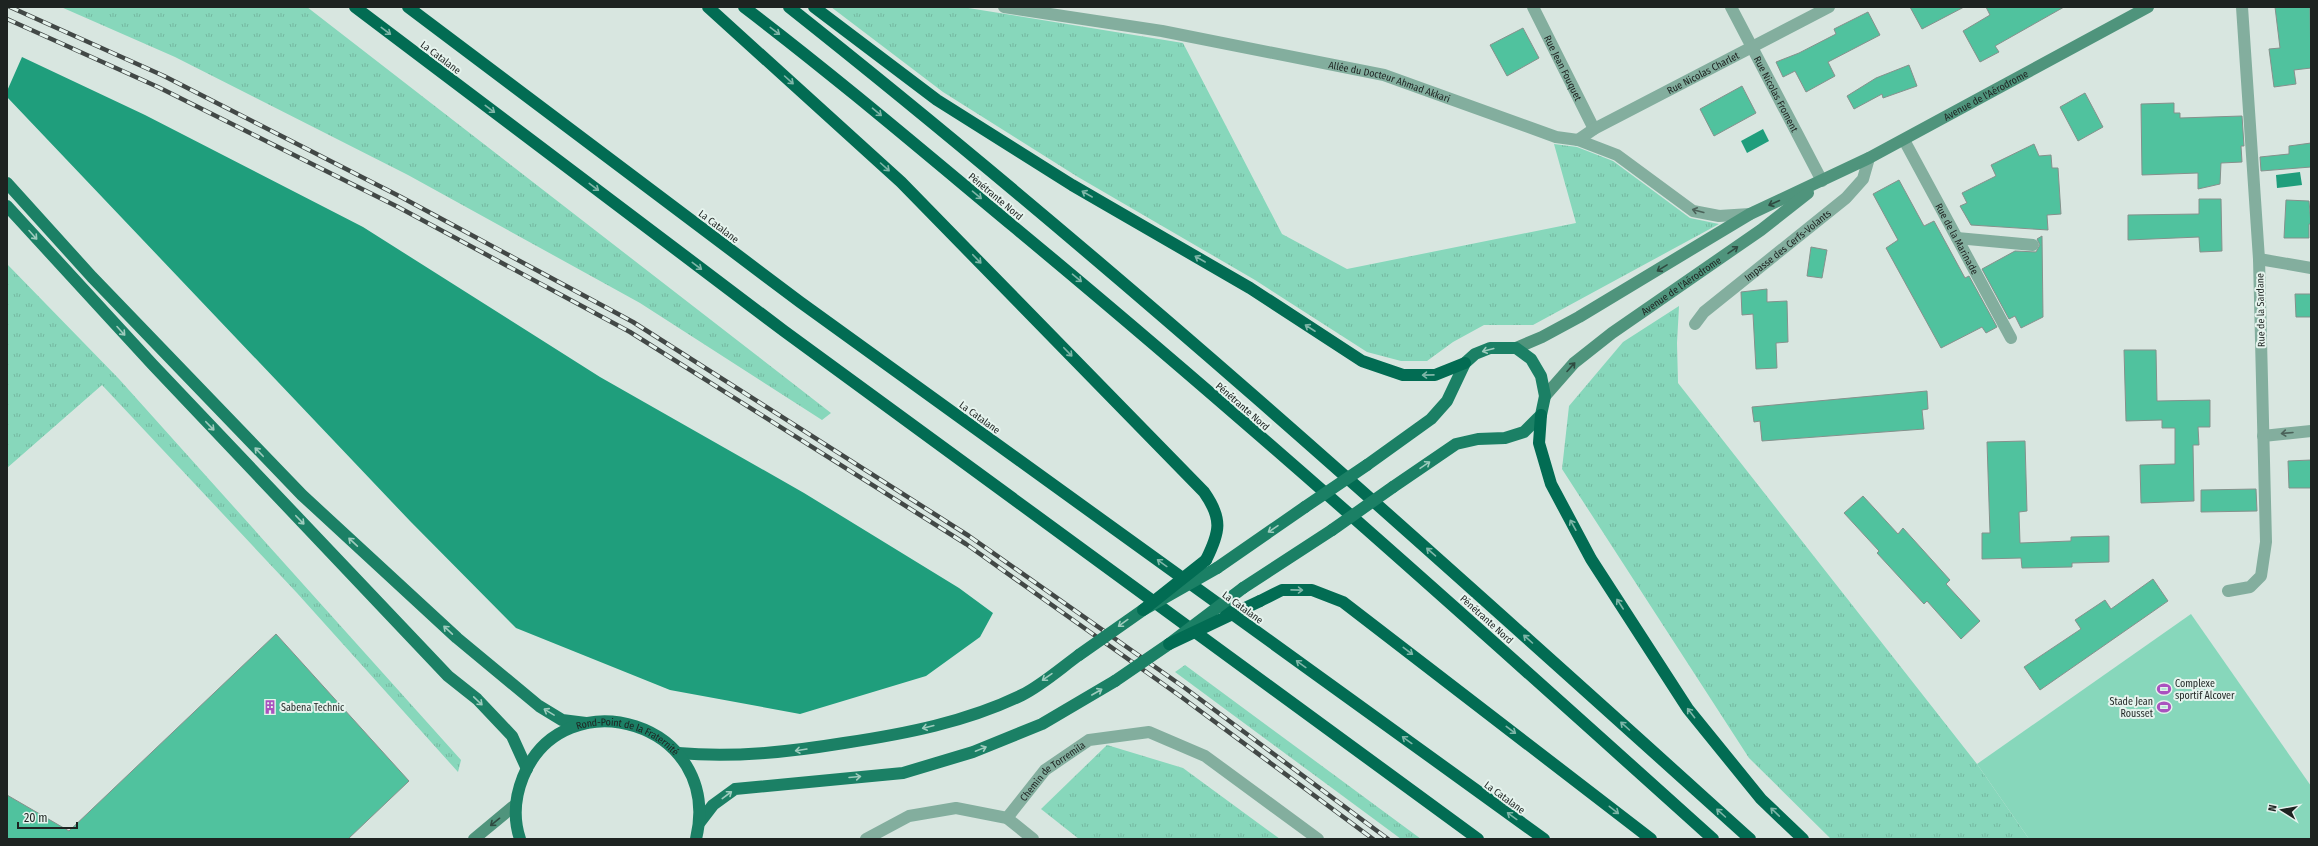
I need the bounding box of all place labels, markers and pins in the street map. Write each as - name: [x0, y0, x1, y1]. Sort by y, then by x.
- place label: Complexe sportif Alcover: [2175, 678, 2235, 702]
- sports icon: Complexe sportif Alcover: [2156, 681, 2172, 697]
- place label: Stade Jean Rousset: [2110, 696, 2154, 720]
- building icon: Sabena Technic: [262, 699, 278, 715]
- sports icon: Stade Jean Rousset: [2156, 699, 2172, 715]
- place label: Sabena Technic: [281, 702, 345, 714]

